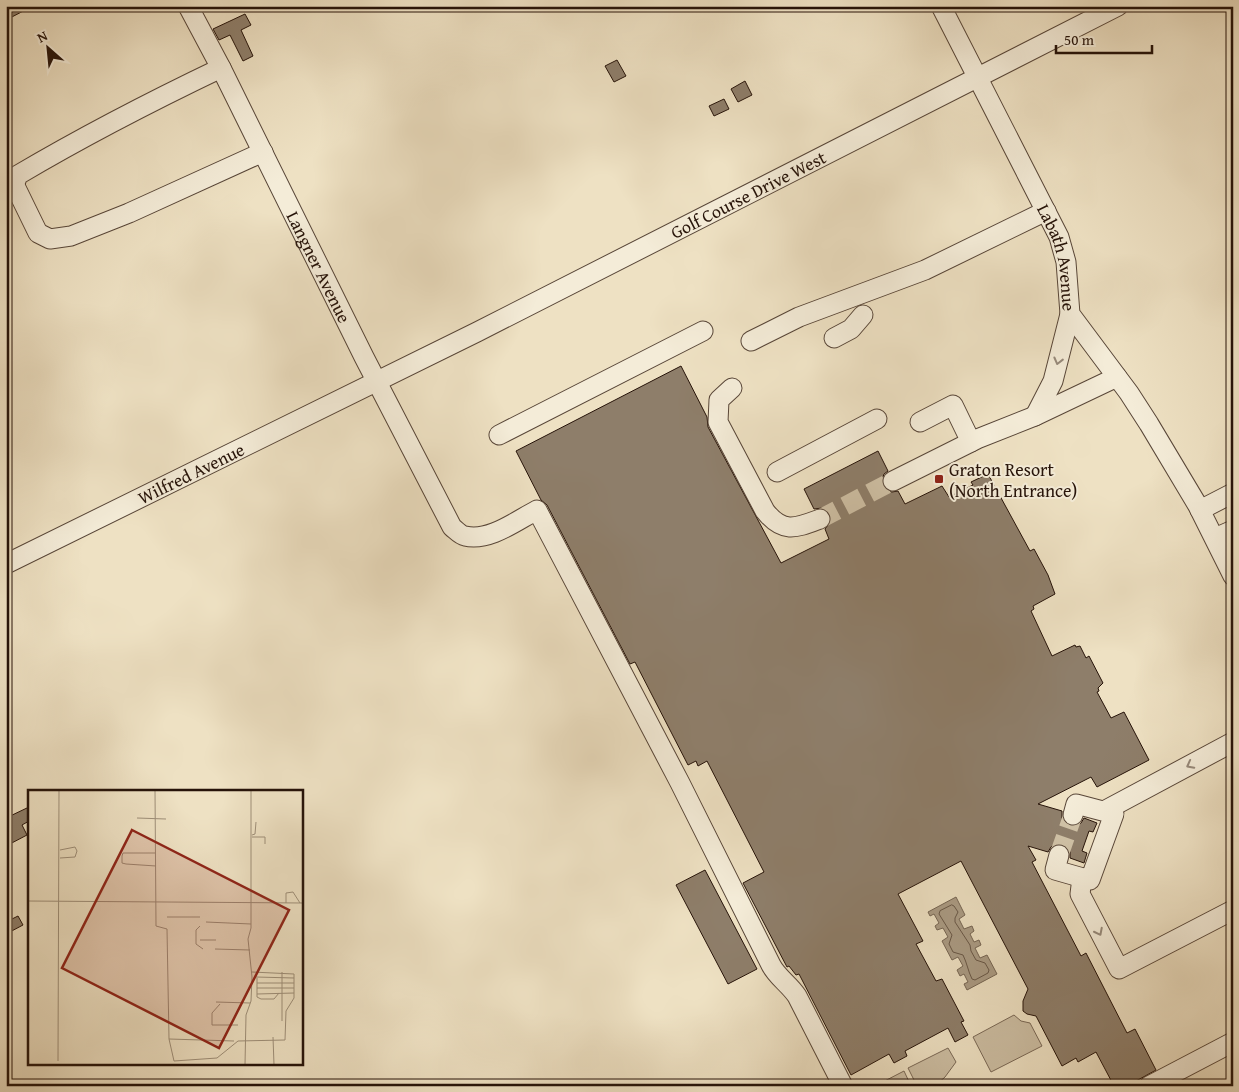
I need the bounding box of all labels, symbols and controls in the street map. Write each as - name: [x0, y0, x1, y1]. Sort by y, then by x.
- north arrow: [22, 22, 72, 72]
- scale bar: [1056, 22, 1153, 54]
- text: N: [33, 25, 51, 47]
- text: 50 m: [1064, 29, 1095, 50]
- street label: Golf Course Drive West: [665, 143, 831, 245]
- street label: Labath Avenue: [1031, 199, 1083, 312]
- street label: Langner Avenue: [280, 206, 358, 327]
- one-way arrow: [1053, 356, 1064, 365]
- street label: Wilfred Avenue: [133, 435, 249, 511]
- place label: Graton Resort (North Entrance): [949, 456, 1077, 504]
- marker: Graton Resort (North Entrance): [933, 473, 945, 485]
- one-way arrow: [1186, 759, 1195, 769]
- inset map: [28, 790, 302, 1064]
- one-way arrow: [1093, 926, 1103, 935]

